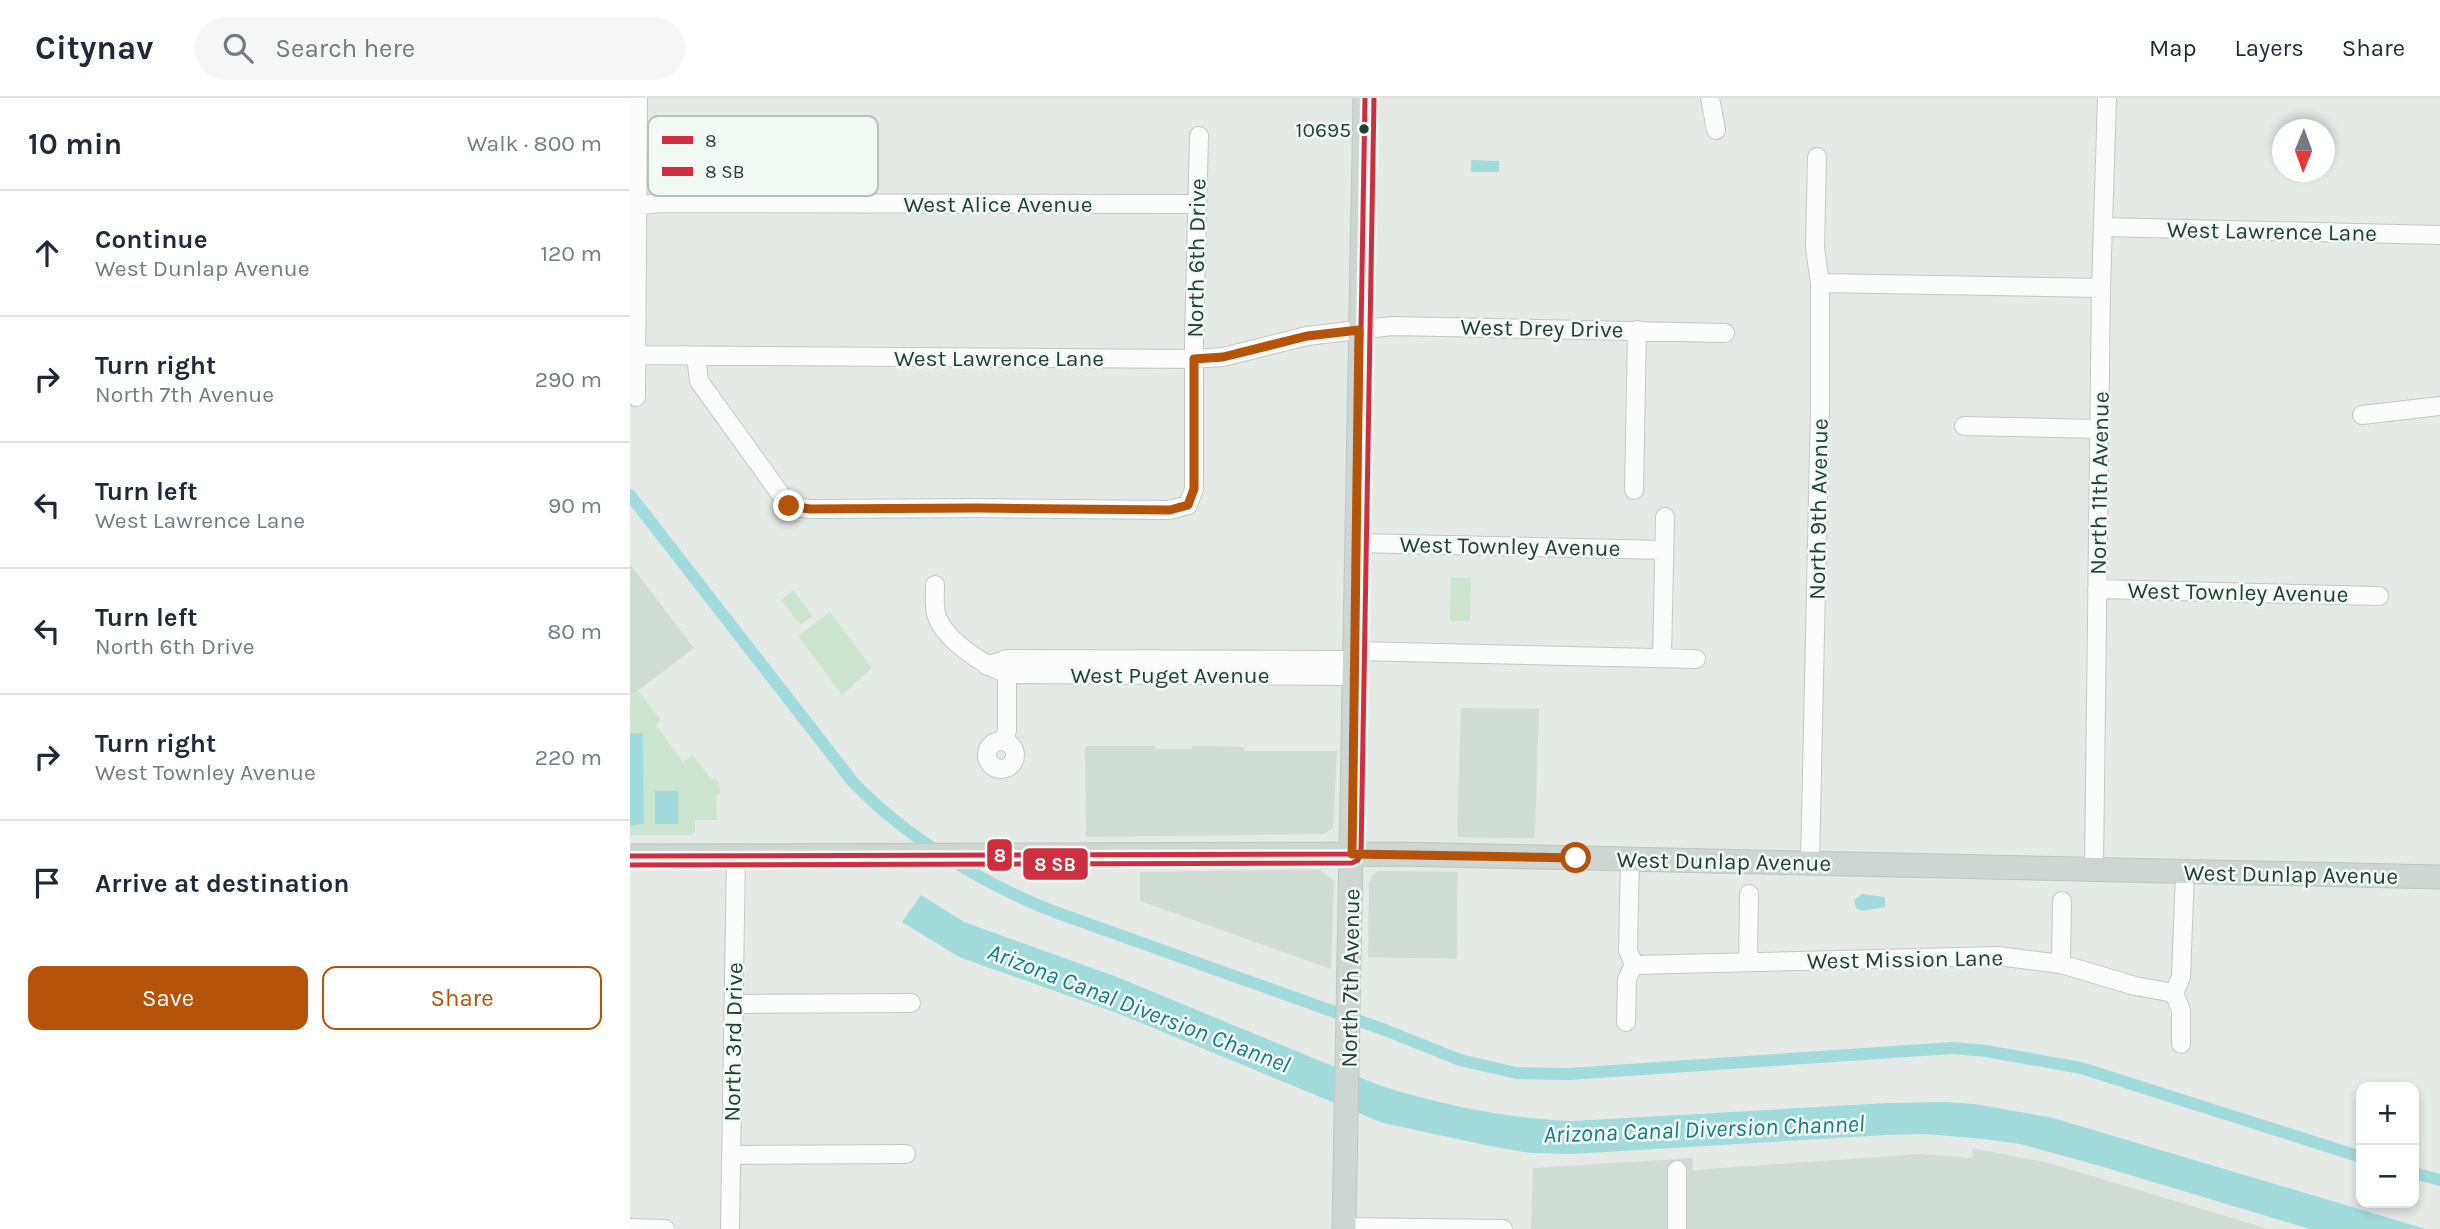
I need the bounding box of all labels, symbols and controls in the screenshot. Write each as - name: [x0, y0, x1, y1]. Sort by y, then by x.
- search box: [195, 17, 685, 80]
- text: Citynav: [35, 29, 153, 67]
- icon: search: [219, 29, 257, 67]
- text: Search here: [275, 33, 415, 64]
- text: Map: [2149, 34, 2197, 62]
- text: Layers: [2235, 34, 2304, 62]
- text: Share: [2342, 34, 2405, 62]
- legend: [648, 116, 878, 196]
- place label: 10695: [1296, 118, 1351, 142]
- north arrow: [2272, 119, 2335, 182]
- marker: 10695: [1357, 122, 1371, 136]
- text: 10 min: [28, 126, 122, 162]
- text: Walk · 800 m: [467, 130, 602, 157]
- text: 8: [705, 130, 717, 152]
- text: 8 SB: [705, 161, 744, 183]
- street label: North 6th Drive: [1182, 178, 1211, 338]
- street label: West Alice Avenue: [903, 191, 1093, 218]
- street label: West Lawrence Lane: [2167, 216, 2377, 247]
- text: Continue: [95, 224, 207, 255]
- icon: ahead: [28, 234, 66, 272]
- text: 120 m: [540, 240, 602, 267]
- text: West Dunlap Avenue: [95, 255, 310, 282]
- street label: West Drey Drive: [1460, 314, 1624, 343]
- street label: West Lawrence Lane: [894, 345, 1104, 372]
- text: Turn right: [95, 350, 216, 381]
- icon: right: [28, 360, 66, 398]
- text: 290 m: [535, 366, 602, 393]
- text: North 7th Avenue: [95, 381, 274, 408]
- street label: North 11th Avenue: [2084, 391, 2115, 575]
- street label: North 9th Avenue: [1803, 418, 1834, 600]
- text: Turn left: [95, 476, 197, 507]
- icon: left: [28, 486, 66, 524]
- route end: [773, 490, 804, 521]
- text: 90 m: [548, 492, 602, 519]
- text: West Lawrence Lane: [95, 507, 305, 534]
- street label: West Townley Avenue: [1399, 531, 1621, 562]
- street label: West Townley Avenue: [2127, 577, 2349, 608]
- text: Turn left: [95, 602, 197, 633]
- icon: left: [28, 612, 66, 650]
- text: 80 m: [547, 618, 602, 645]
- text: North 6th Drive: [95, 633, 254, 660]
- street label: West Puget Avenue: [1070, 662, 1270, 689]
- text: Turn right: [95, 728, 216, 759]
- icon: right: [28, 738, 66, 776]
- text: 220 m: [535, 744, 602, 771]
- text: West Townley Avenue: [95, 759, 316, 786]
- line badge: 8: [986, 838, 1013, 872]
- route start: [1560, 842, 1591, 873]
- text: 8: [994, 845, 1006, 867]
- street label: West Dunlap Avenue: [1617, 846, 1831, 877]
- line badge: 8 SB: [1022, 847, 1089, 881]
- text: 8 SB: [1034, 854, 1076, 876]
- street label: West Dunlap Avenue: [2184, 859, 2398, 890]
- icon: arrive: [28, 864, 66, 902]
- text: Arrive at destination: [95, 868, 349, 899]
- street label: North 7th Avenue: [1335, 888, 1366, 1068]
- water label: Arizona Canal Diversion Channel: [984, 937, 1294, 1079]
- street label: West Mission Lane: [1807, 944, 2003, 975]
- street label: North 3rd Drive: [719, 962, 748, 1122]
- button: Save: [28, 966, 308, 1030]
- button: Share: [322, 966, 602, 1030]
- map controls: [2356, 1082, 2419, 1208]
- button: +: [2356, 1082, 2419, 1145]
- water label: Arizona Canal Diversion Channel: [1543, 1109, 1865, 1149]
- button: −: [2356, 1145, 2419, 1208]

